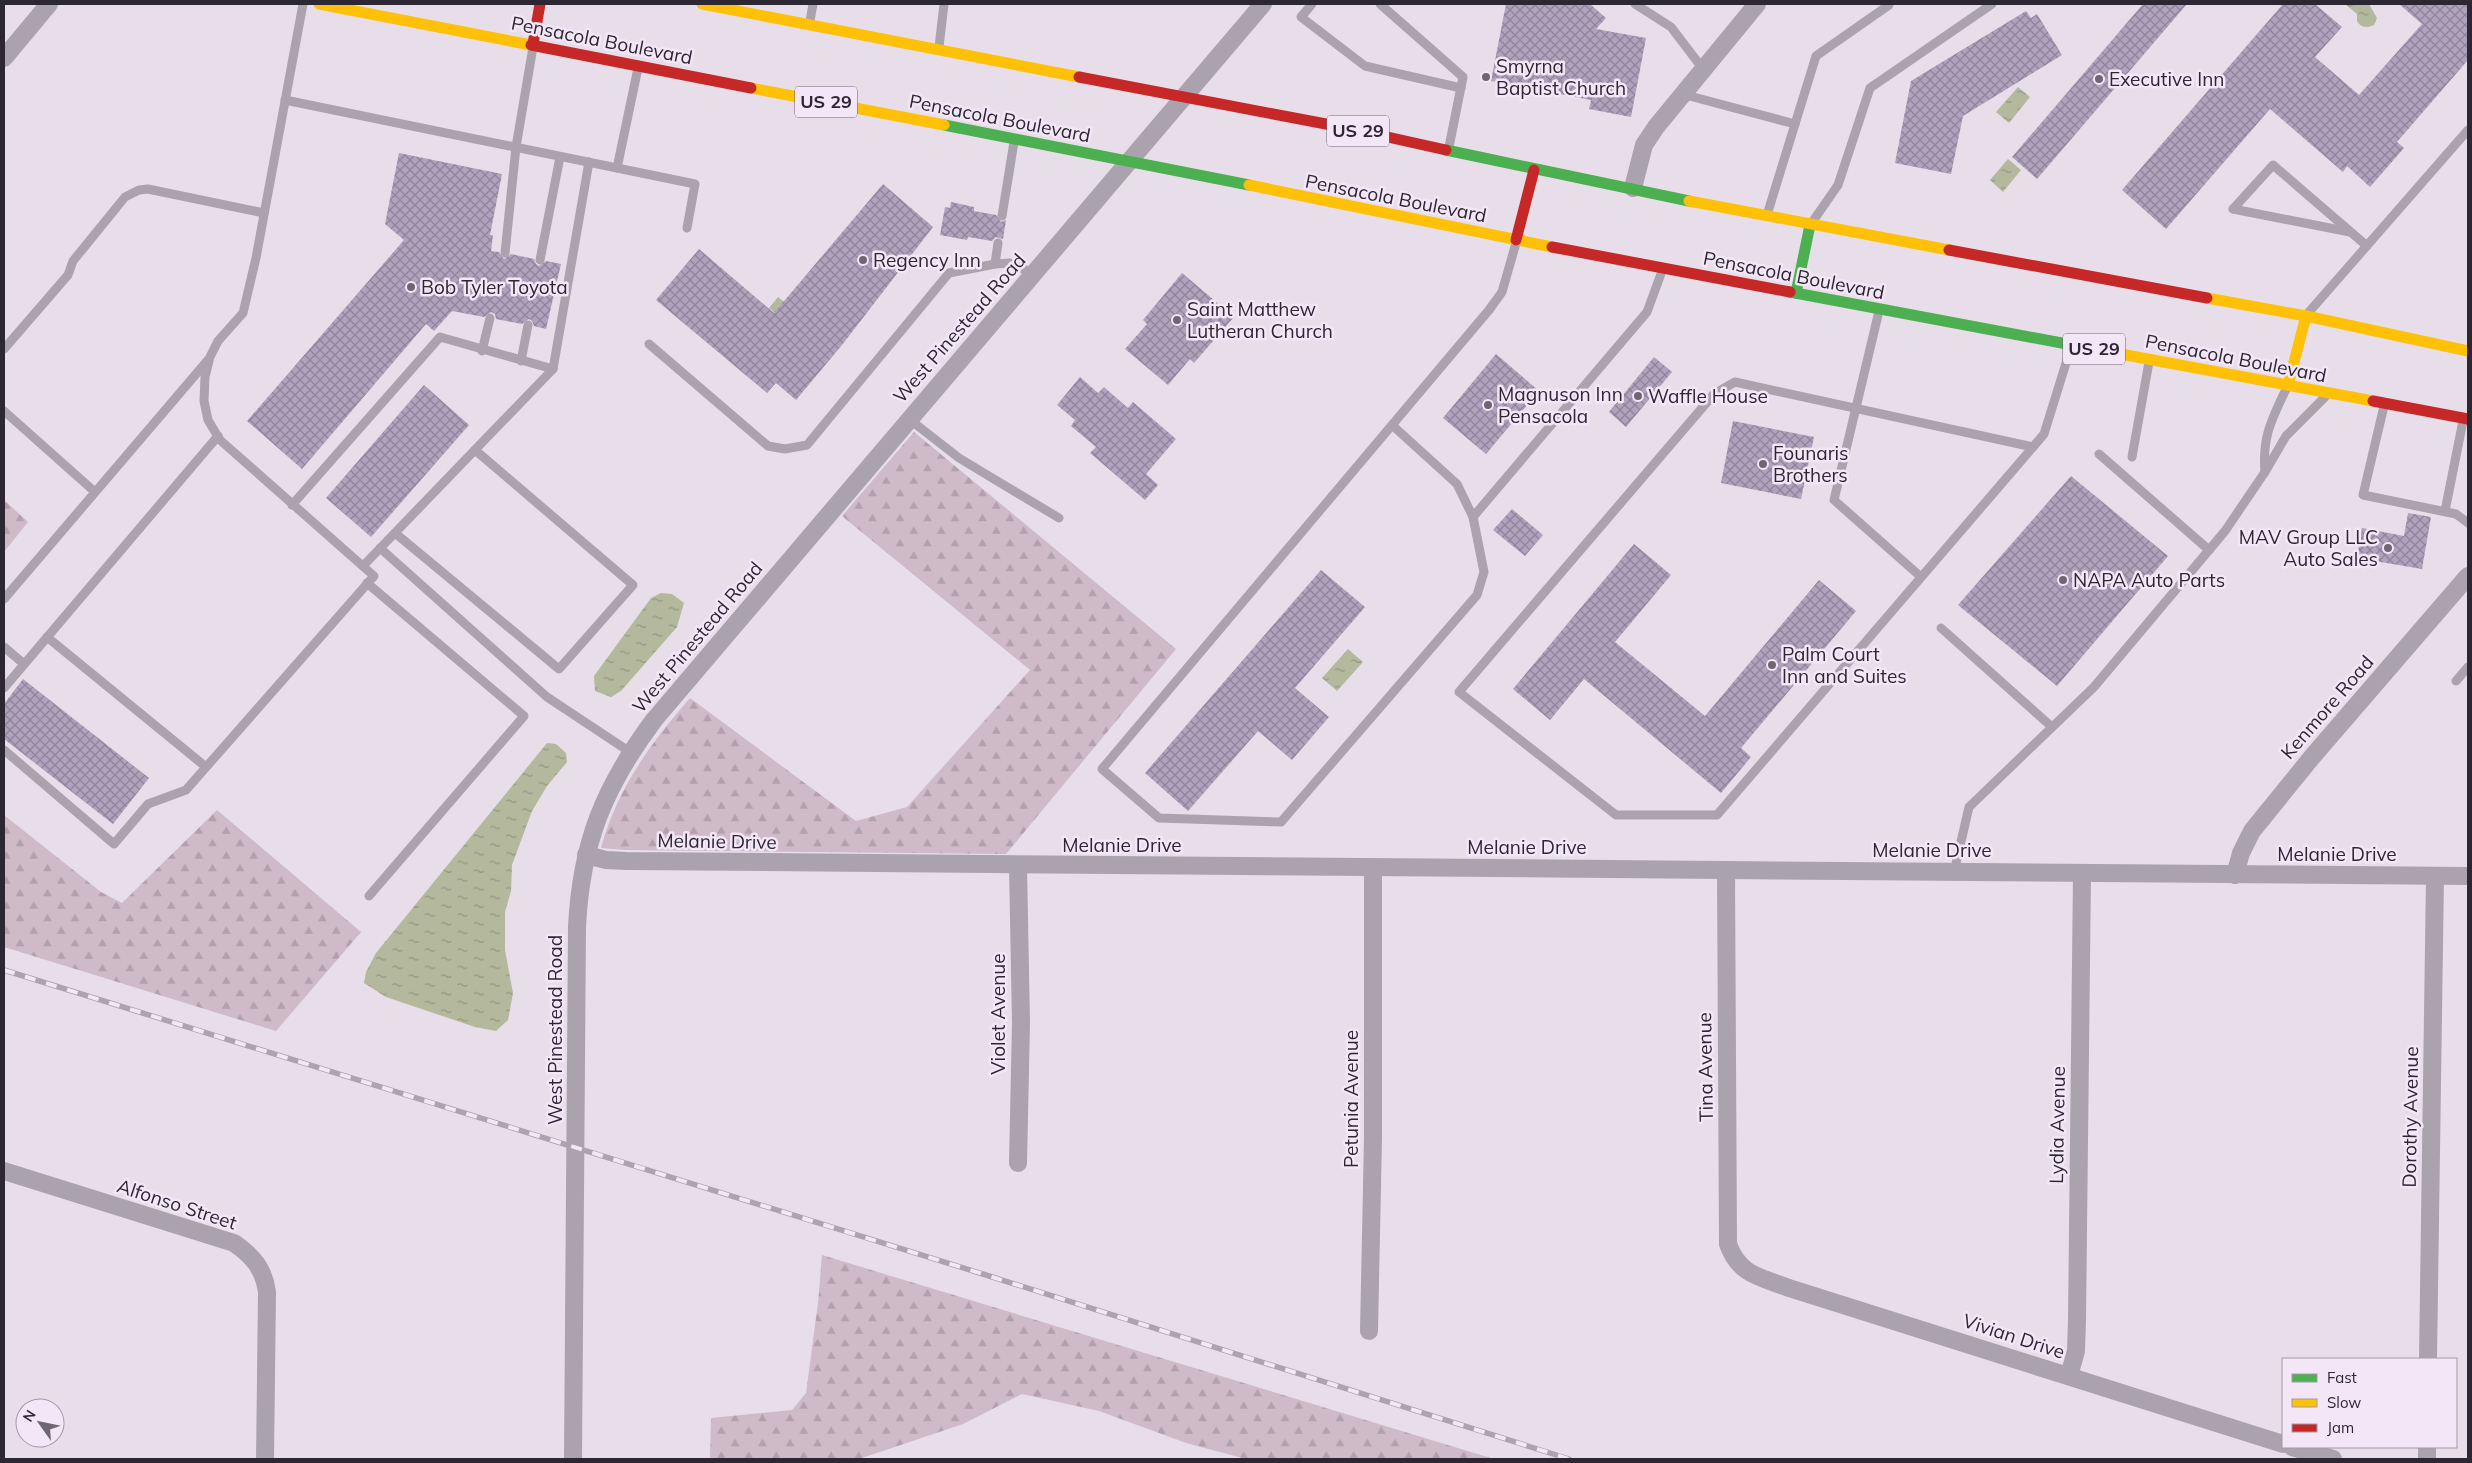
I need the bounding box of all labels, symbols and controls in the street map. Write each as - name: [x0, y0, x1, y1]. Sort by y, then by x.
- street label: Pensacola Boulevard: [509, 11, 695, 69]
- place label: Smyrna Baptist Church: [1496, 54, 1626, 100]
- place label: Executive Inn: [2109, 67, 2224, 91]
- marker: Smyrna Baptist Church: [1480, 71, 1492, 83]
- marker: Executive Inn: [2093, 73, 2105, 85]
- road number: US 29: [795, 86, 857, 118]
- street label: Pensacola Boulevard: [907, 89, 1093, 147]
- road number: US 29: [1327, 115, 1389, 146]
- street label: Pensacola Boulevard: [1303, 169, 1489, 227]
- street label: Pensacola Boulevard: [1701, 246, 1887, 304]
- place label: Regency Inn: [873, 248, 981, 272]
- street label: West Pinestead Road: [888, 248, 1030, 408]
- marker: Regency Inn: [857, 254, 869, 266]
- place label: Bob Tyler Toyota: [421, 275, 568, 299]
- marker: Bob Tyler Toyota: [405, 281, 417, 293]
- place label: Saint Matthew Lutheran Church: [1187, 297, 1333, 343]
- marker: Saint Matthew Lutheran Church: [1171, 314, 1183, 326]
- street label: Pensacola Boulevard: [2143, 329, 2329, 387]
- road number: US 29: [2063, 334, 2125, 364]
- place label: Magnuson Inn Pensacola: [1498, 382, 1623, 428]
- place label: Waffle House: [1648, 384, 1768, 408]
- marker: Waffle House: [1632, 390, 1644, 402]
- marker: Magnuson Inn Pensacola: [1482, 399, 1494, 411]
- place label: Founaris Brothers: [1773, 441, 1849, 487]
- marker: Founaris Brothers: [1757, 458, 1769, 470]
- place label: MAV Group LLC Auto Sales: [2239, 525, 2378, 571]
- marker: MAV Group LLC Auto Sales: [2382, 542, 2394, 554]
- street label: West Pinestead Road: [627, 556, 767, 718]
- place label: NAPA Auto Parts: [2073, 568, 2225, 592]
- marker: NAPA Auto Parts: [2057, 574, 2069, 586]
- place label: Palm Court Inn and Suites: [1782, 642, 1907, 688]
- street label: Kenmore Road: [2275, 650, 2379, 764]
- marker: Palm Court Inn and Suites: [1766, 659, 1778, 671]
- street label: Melanie Drive: [657, 828, 777, 854]
- street label: Melanie Drive: [1062, 833, 1182, 857]
- street label: Melanie Drive: [1467, 835, 1587, 859]
- street label: Melanie Drive: [1872, 838, 1992, 862]
- street label: Melanie Drive: [2277, 842, 2397, 866]
- street label: West Pinestead Road: [543, 935, 567, 1125]
- street label: Violet Avenue: [986, 953, 1010, 1075]
- street label: Tina Avenue: [1692, 1012, 1718, 1122]
- street label: Petunia Avenue: [1339, 1030, 1363, 1168]
- street label: Dorothy Avenue: [2397, 1046, 2423, 1188]
- street label: Lydia Avenue: [2044, 1066, 2070, 1184]
- street label: Alfonso Street: [114, 1173, 240, 1235]
- street label: Vivian Drive: [1960, 1308, 2068, 1364]
- legend: [2282, 1358, 2457, 1448]
- text: Fast: [2327, 1368, 2357, 1387]
- text: Slow: [2327, 1393, 2361, 1412]
- north arrow: [15, 1398, 65, 1448]
- text: N: [19, 1407, 40, 1425]
- text: Jam: [2327, 1418, 2354, 1437]

